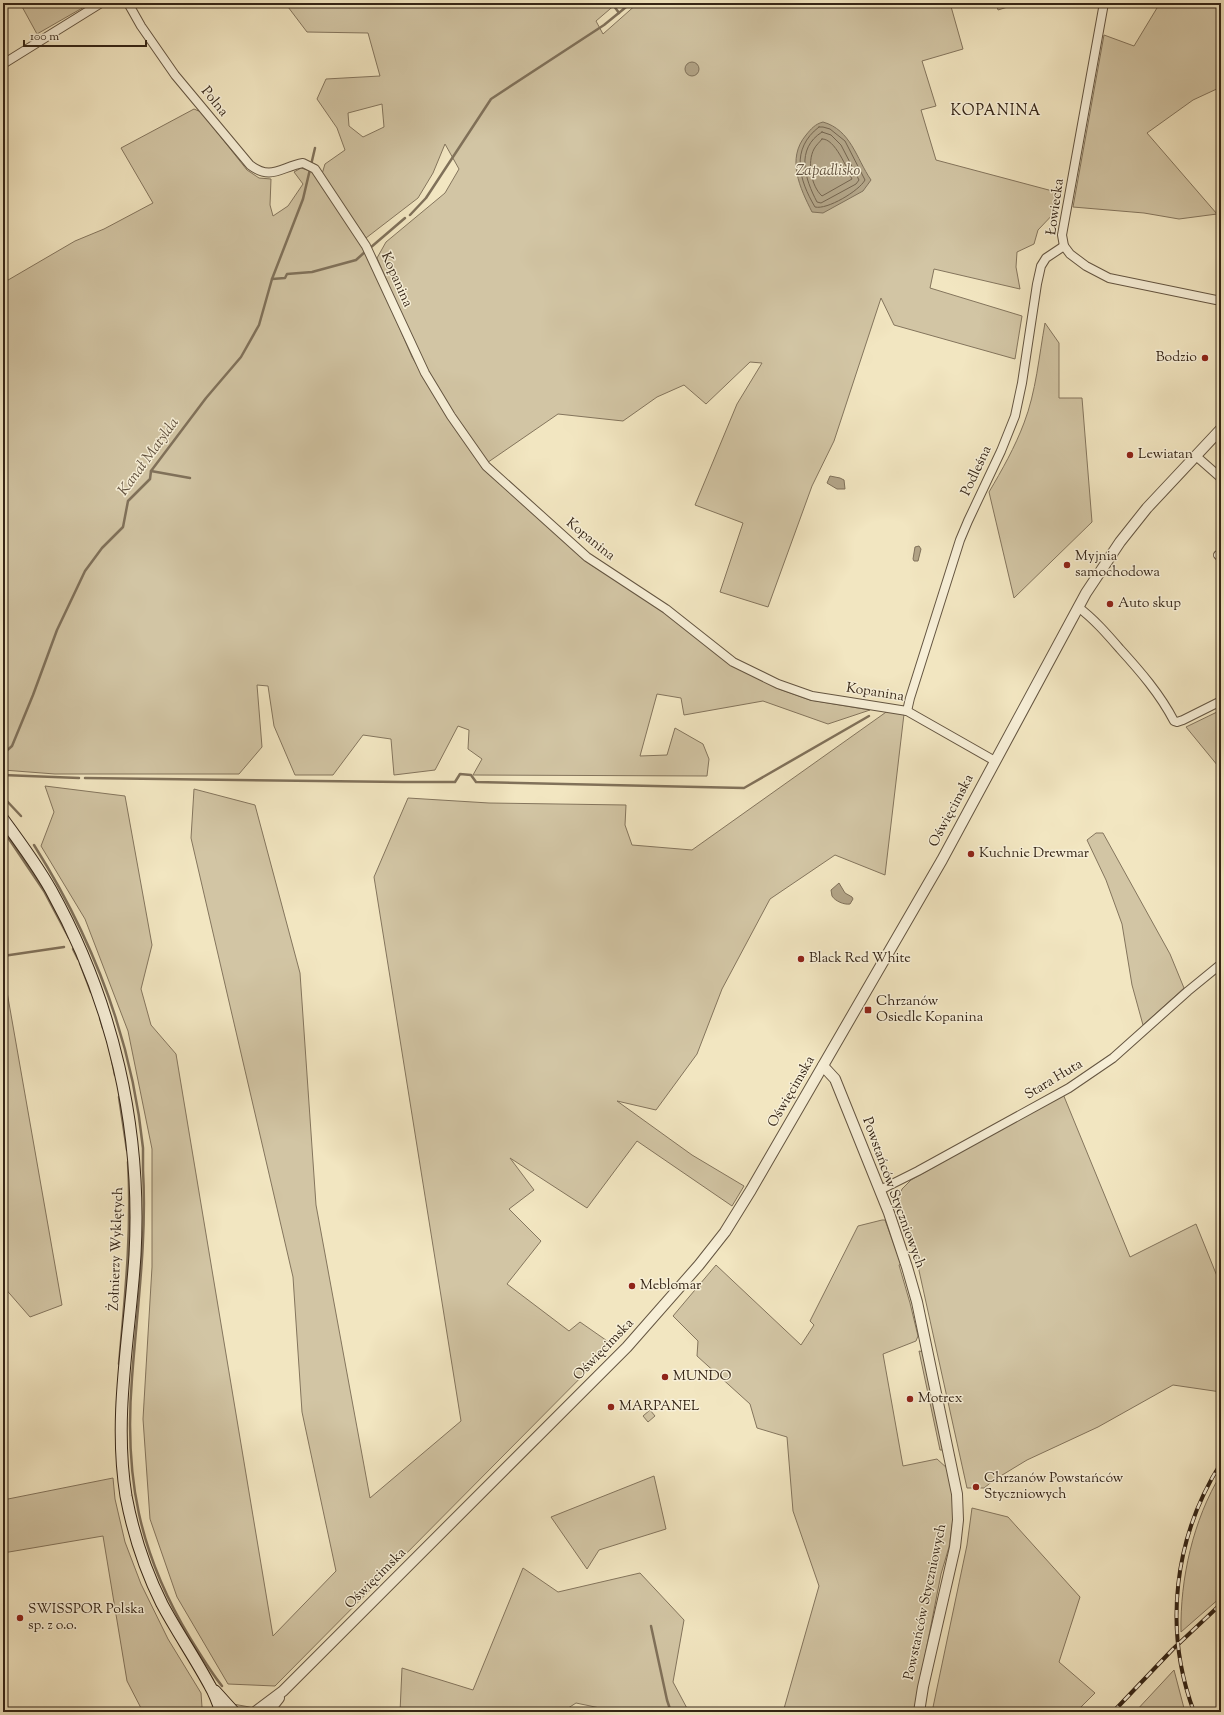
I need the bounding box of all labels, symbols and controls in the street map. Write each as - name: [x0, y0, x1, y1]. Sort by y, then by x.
- scale bar: [24, 22, 146, 48]
- text: 100 m: [30, 28, 59, 46]
- street label: Polna: [196, 83, 233, 122]
- district label: KOPANINA: [950, 101, 1042, 122]
- water label: Zapadlisko: [796, 161, 860, 182]
- street label: Łowiecka: [1042, 177, 1070, 237]
- street label: Kopanina: [375, 249, 417, 311]
- place label: Bodzio: [1156, 348, 1197, 368]
- marker: Bodzio: [1200, 353, 1210, 363]
- water label: Kanał Matylda: [113, 413, 185, 500]
- street label: Podleśna: [957, 442, 998, 499]
- place label: Lewiatan: [1138, 445, 1193, 465]
- marker: Lewiatan: [1125, 450, 1135, 460]
- street label: Kopanina: [561, 514, 619, 566]
- place label: Myjnia samochodowa: [1075, 547, 1161, 583]
- marker: Myjnia samochodowa: [1062, 560, 1072, 570]
- place label: Auto skup: [1118, 594, 1181, 614]
- marker: Auto skup: [1105, 599, 1115, 609]
- street label: Kopanina: [845, 679, 906, 708]
- street label: Oświęcimska: [924, 771, 980, 851]
- place label: Kuchnie Drewmar: [979, 844, 1090, 864]
- marker: Kuchnie Drewmar: [966, 849, 976, 859]
- place label: Black Red White: [809, 949, 911, 969]
- marker: Black Red White: [796, 954, 806, 964]
- place label: Chrzanów Osiedle Kopanina: [876, 992, 984, 1028]
- marker: Chrzanów Osiedle Kopanina: [863, 1005, 873, 1015]
- street label: Oświęcimska: [763, 1052, 821, 1132]
- street label: Stara Huta: [1021, 1055, 1087, 1105]
- street label: Powstańców Styczniowych: [856, 1115, 930, 1271]
- street label: Żołnierzy Wyklętych: [105, 1187, 129, 1311]
- place label: Meblomar: [640, 1276, 702, 1296]
- marker: Meblomar: [627, 1281, 637, 1291]
- street label: Oświęcimska: [569, 1314, 639, 1386]
- place label: MUNDO: [673, 1367, 732, 1387]
- marker: MUNDO: [660, 1372, 670, 1382]
- place label: Motrex: [918, 1389, 963, 1409]
- marker: Motrex: [905, 1394, 915, 1404]
- place label: MARPANEL: [619, 1397, 700, 1417]
- marker: MARPANEL: [606, 1402, 616, 1412]
- place label: Chrzanów Powstańców Styczniowych: [984, 1469, 1124, 1505]
- marker: Chrzanów Powstańców Styczniowych: [971, 1482, 981, 1492]
- street label: Powstańców Styczniowych: [900, 1522, 952, 1682]
- street label: Oświęcimska: [341, 1543, 412, 1614]
- place label: SWISSPOR Polska sp. z o.o.: [28, 1600, 145, 1636]
- marker: SWISSPOR Polska sp. z o.o.: [15, 1613, 25, 1623]

